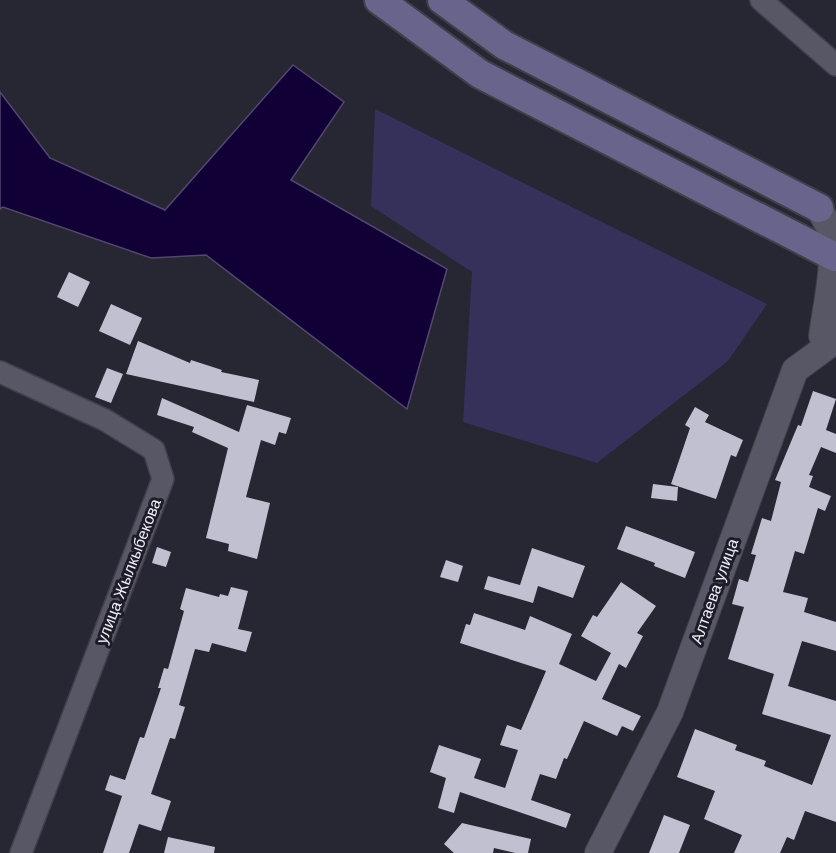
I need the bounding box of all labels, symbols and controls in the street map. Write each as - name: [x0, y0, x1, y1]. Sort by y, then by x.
- street label: улица Жылкыбекова: [93, 496, 164, 646]
- street label: Алтаева улица: [688, 536, 741, 646]

